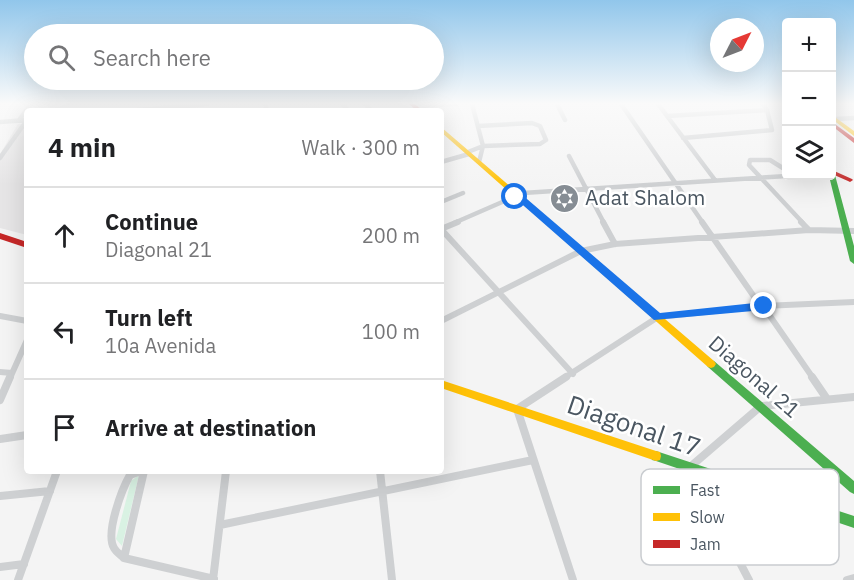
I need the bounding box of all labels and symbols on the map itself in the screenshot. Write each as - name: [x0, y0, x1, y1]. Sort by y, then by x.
- north arrow: [710, 18, 764, 72]
- synagogue icon: Adat Shalom: [548, 182, 580, 214]
- route start: [501, 183, 527, 209]
- place label: Adat Shalom: [585, 183, 705, 211]
- route end: [750, 292, 776, 318]
- street label: Diagonal 21: [703, 329, 806, 424]
- street label: Diagonal 17: [563, 386, 706, 464]
- legend: [641, 469, 839, 565]
- text: Fast: [690, 480, 720, 500]
- text: Slow: [690, 507, 725, 527]
- text: Jam: [690, 534, 721, 554]

